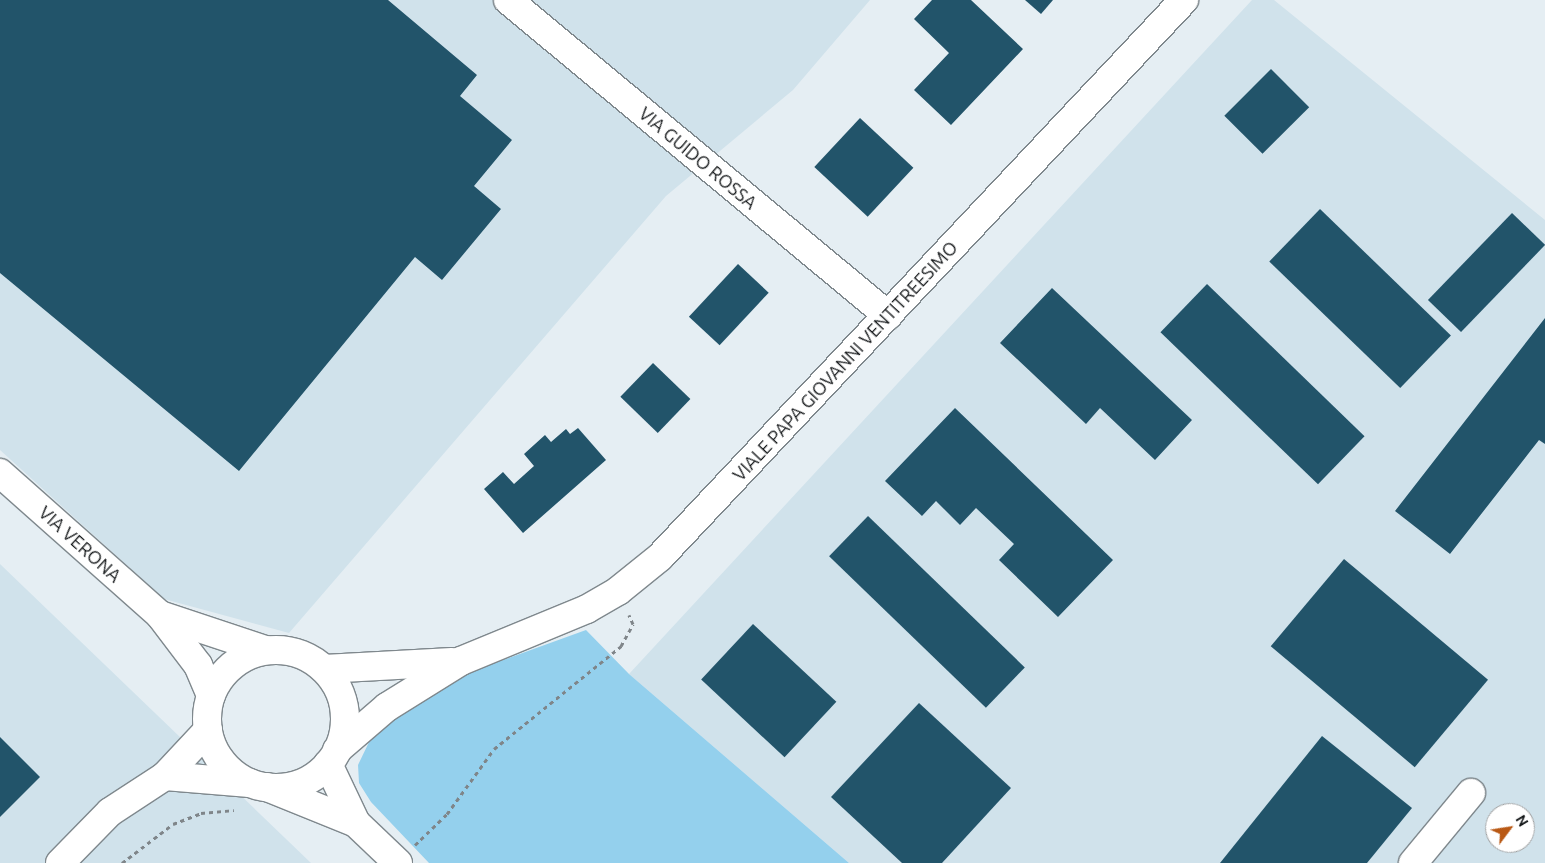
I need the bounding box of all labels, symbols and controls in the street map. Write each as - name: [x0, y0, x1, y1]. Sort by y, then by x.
- street label: VIA GUIDO ROSSA: [635, 102, 761, 214]
- street label: VIALE PAPA GIOVANNI VENTITREESIMO: [728, 237, 962, 485]
- street label: VIA VERONA: [34, 501, 126, 587]
- north arrow: [1485, 803, 1535, 853]
- text: N: [1512, 812, 1532, 829]

